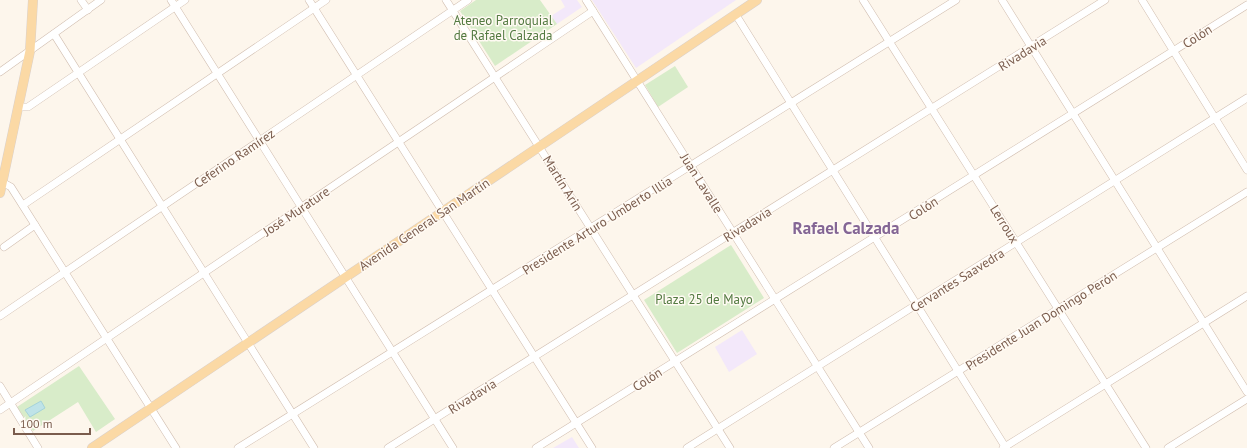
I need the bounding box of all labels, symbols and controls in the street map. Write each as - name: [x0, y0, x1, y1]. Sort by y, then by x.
- park label: Ateneo Parroquial de Rafael Calzada: [453, 12, 553, 44]
- street label: Colón: [1179, 21, 1215, 52]
- street label: Rivadavia: [995, 32, 1049, 75]
- street label: Ceferino Ramírez: [190, 125, 278, 192]
- street label: Juan Lavalle: [676, 149, 727, 216]
- street label: Martín Arin: [539, 152, 586, 214]
- street label: Presidente Arturo Umberto Illia: [519, 172, 675, 279]
- street label: Avenida General San Martín: [356, 174, 493, 275]
- street label: José Murature: [259, 183, 333, 241]
- street label: Colón: [905, 193, 941, 224]
- street label: Lerroux: [986, 202, 1023, 247]
- street label: Rivadavia: [720, 203, 774, 246]
- district label: Rafael Calzada: [793, 217, 899, 239]
- street label: Cervantes Saavedra: [907, 245, 1008, 316]
- street label: Presidente Juan Domingo Perón: [962, 267, 1120, 374]
- park label: Plaza 25 de Mayo: [655, 291, 753, 308]
- street label: Colón: [629, 364, 665, 395]
- street label: Rivadavia: [445, 375, 499, 418]
- scale bar: [14, 410, 90, 436]
- text: 100 m: [20, 416, 53, 431]

